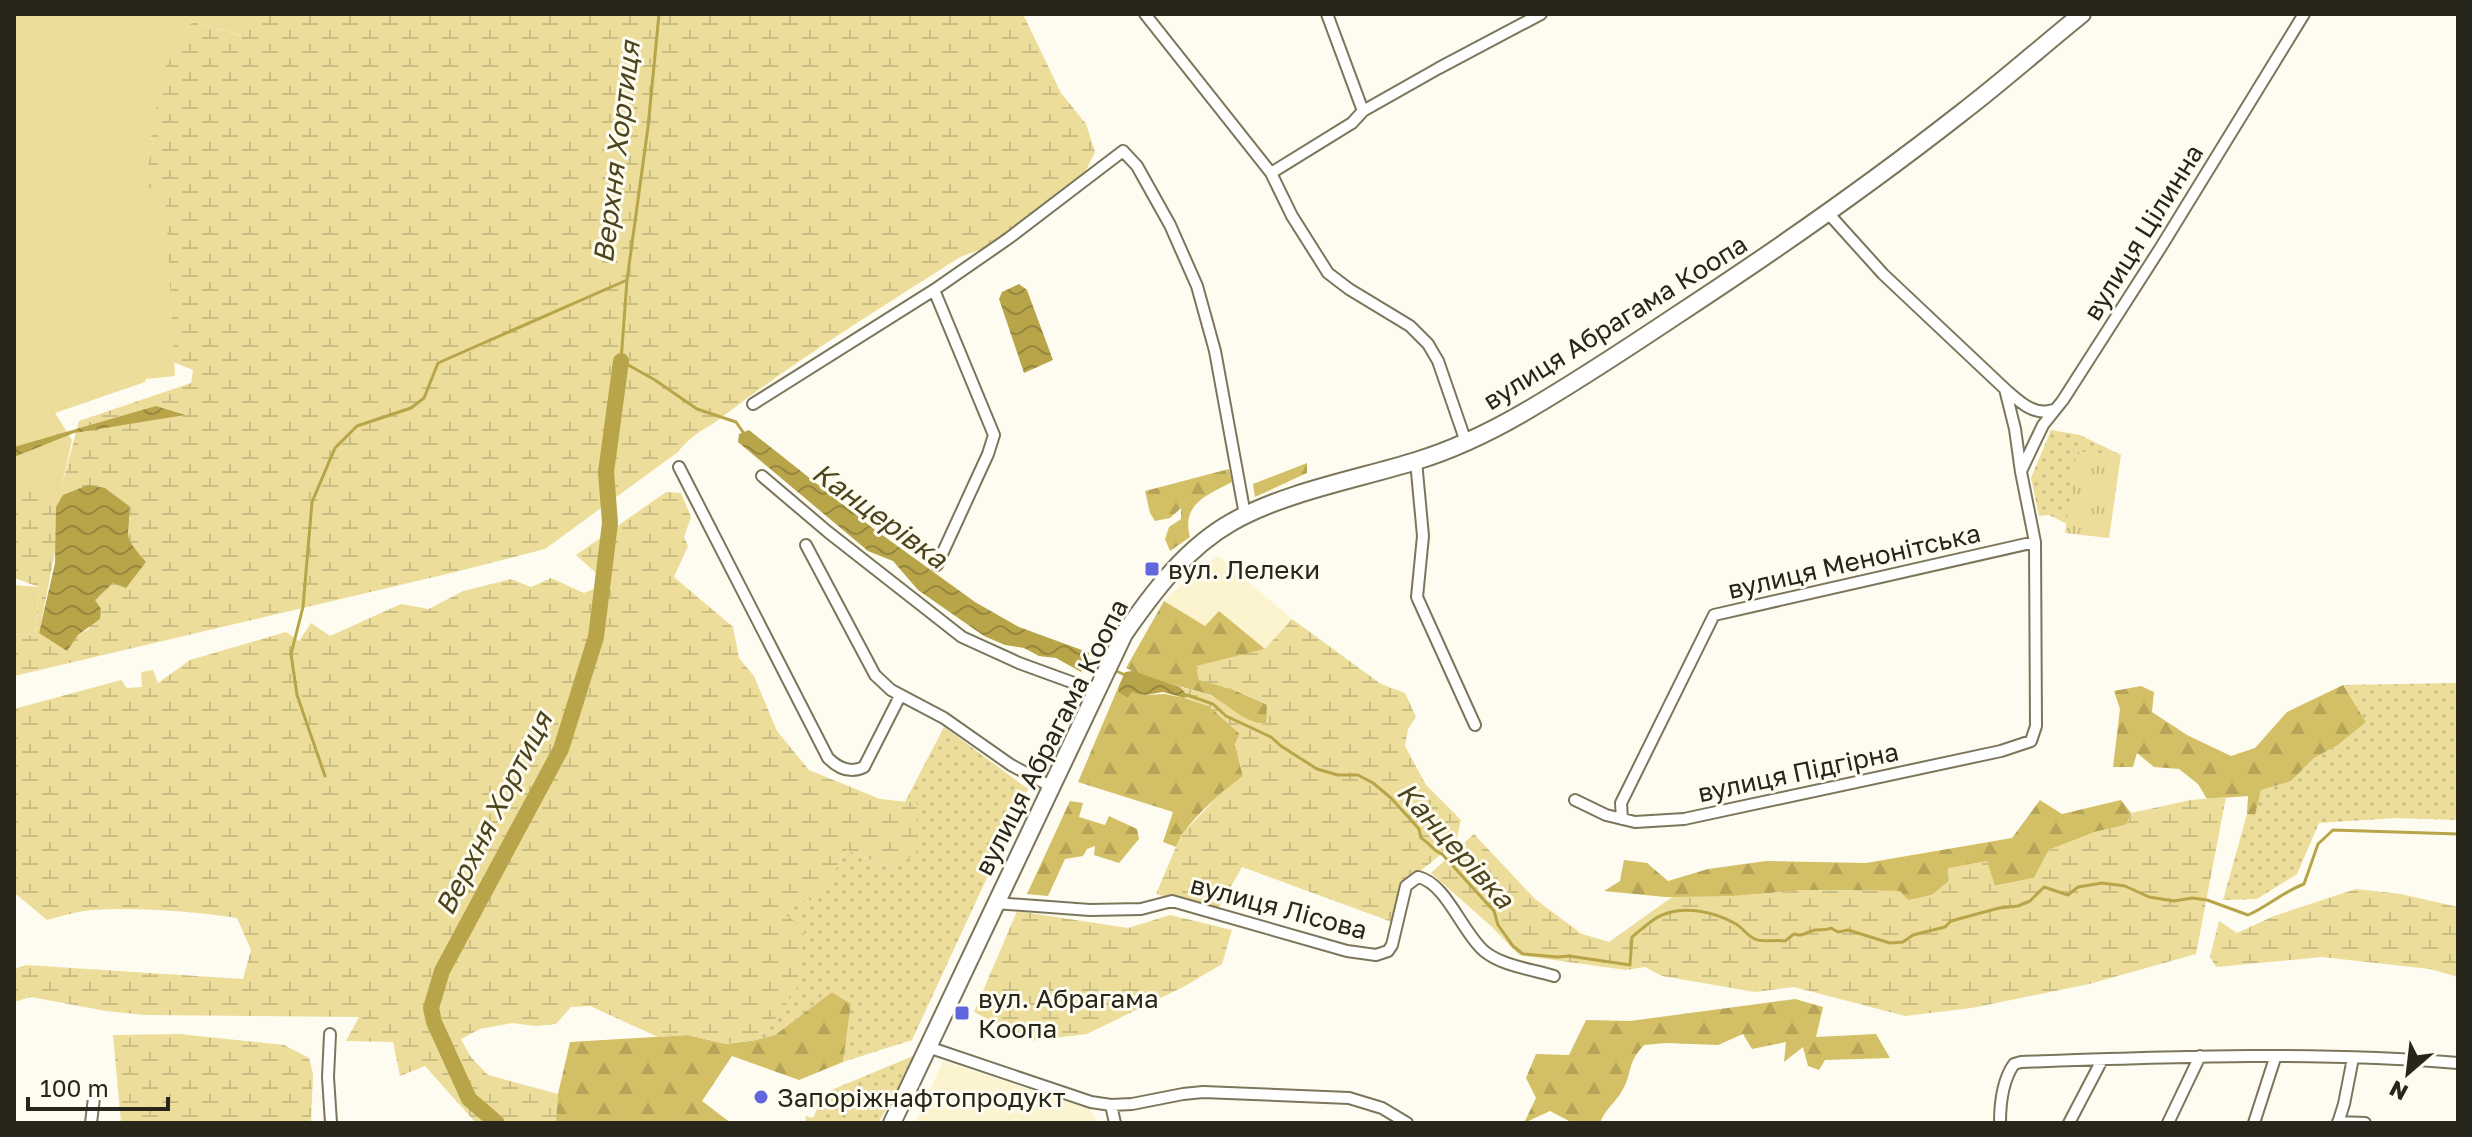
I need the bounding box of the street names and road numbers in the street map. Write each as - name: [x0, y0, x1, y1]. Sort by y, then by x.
- street label: вулиця Цілинна: [2077, 138, 2209, 326]
- street label: вулиця Абрагама Коопа: [1477, 228, 1753, 416]
- street label: вулиця Менонітська: [1725, 517, 1983, 605]
- street label: вулиця Абрагама Коопа: [968, 594, 1134, 880]
- street label: вулиця Підгірна: [1695, 736, 1901, 808]
- street label: вулиця Лісова: [1187, 869, 1371, 945]

